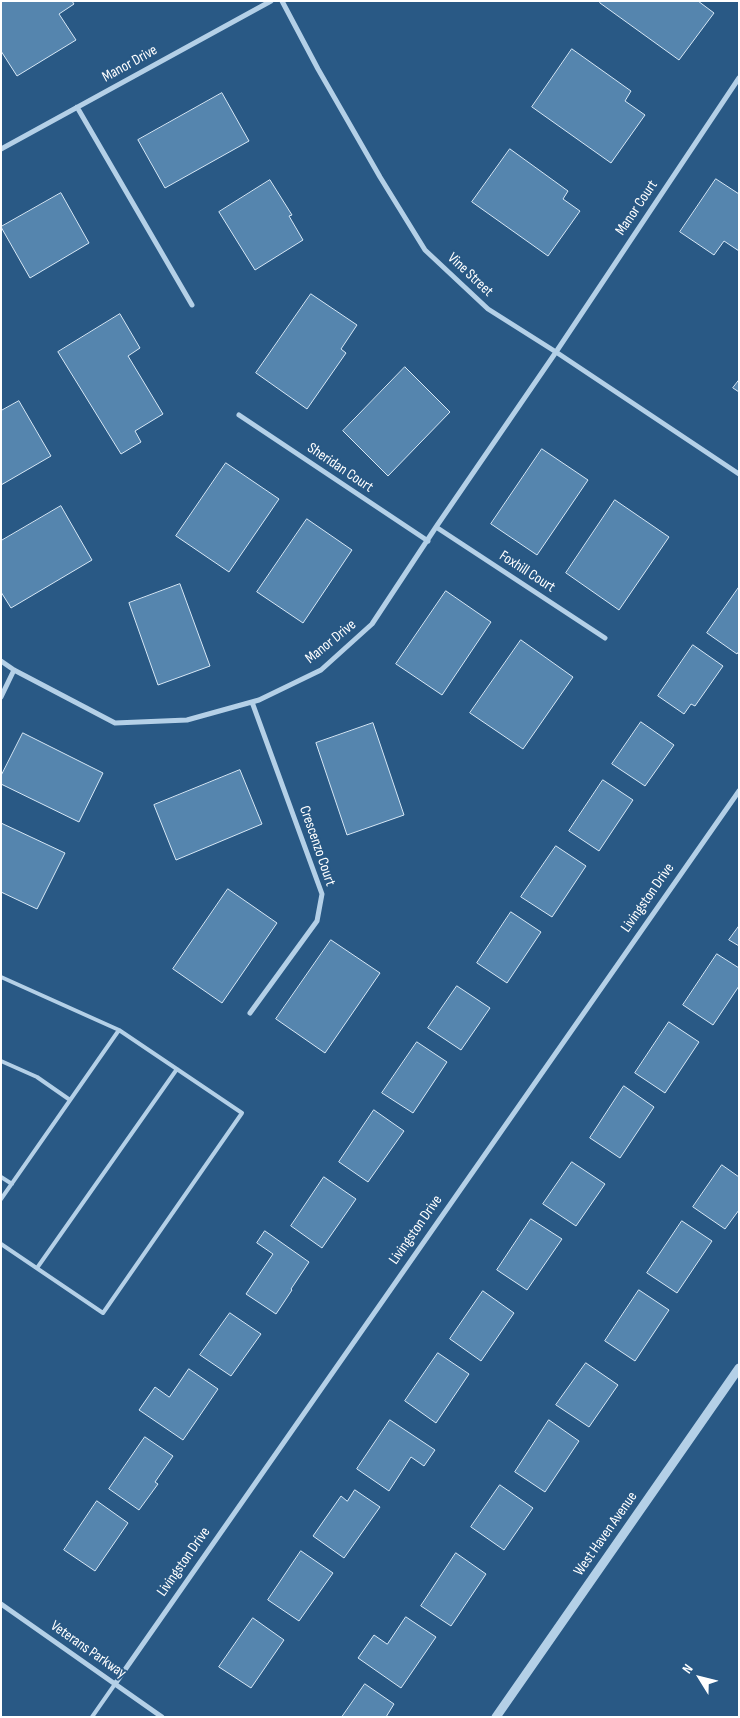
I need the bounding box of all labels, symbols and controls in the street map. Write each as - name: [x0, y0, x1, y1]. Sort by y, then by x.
- street label: Manor Drive: [99, 42, 161, 86]
- street label: Manor Court: [612, 177, 662, 239]
- street label: Vine Street: [443, 249, 497, 301]
- street label: Sheridan Court: [304, 439, 376, 497]
- street label: Foxhill Court: [496, 547, 558, 597]
- street label: Manor Drive: [302, 616, 360, 668]
- street label: Crescenzo Court: [295, 804, 339, 888]
- street label: Livingston Drive: [618, 860, 678, 936]
- street label: Livingston Drive: [386, 1192, 446, 1268]
- street label: West Haven Avenue: [570, 1489, 642, 1579]
- street label: Livingston Drive: [154, 1524, 214, 1600]
- street label: Veterans Parkway: [47, 1617, 129, 1683]
- north arrow: [675, 1653, 725, 1703]
- text: N: [678, 1661, 697, 1677]

